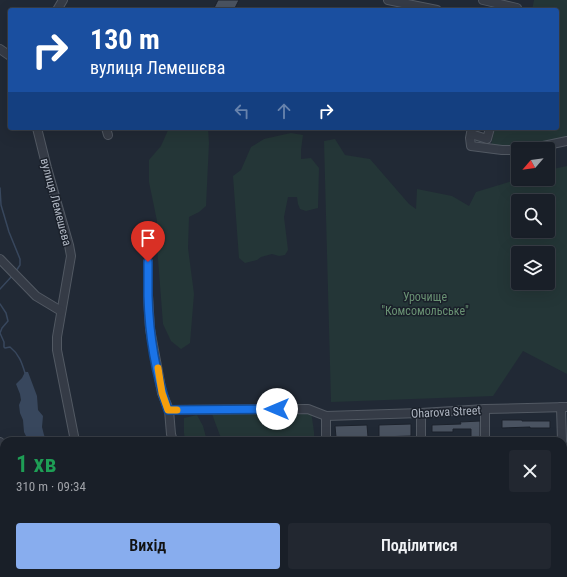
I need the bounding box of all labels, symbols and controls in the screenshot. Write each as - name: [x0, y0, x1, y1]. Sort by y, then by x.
- text: 130 m: [90, 23, 160, 56]
- icon: right: [24, 24, 76, 76]
- text: вулиця Лемешєва: [90, 57, 225, 78]
- icon: left: [231, 100, 253, 122]
- icon: ahead: [273, 100, 295, 122]
- icon: right: [315, 100, 337, 122]
- north arrow: [511, 142, 555, 186]
- map controls: [511, 142, 555, 290]
- street label: вулиця Лемешєва: [38, 157, 74, 248]
- button: search: [511, 194, 555, 238]
- pin: [131, 221, 165, 262]
- icon: arrive: [137, 227, 159, 249]
- button: layers: [511, 246, 555, 290]
- park label: Урочище "Комсомольське": [381, 290, 469, 318]
- position arrow: [256, 388, 298, 430]
- street label: Oharova Street: [411, 403, 482, 421]
- text: 1 хв: [16, 450, 56, 478]
- button: close: [509, 450, 551, 492]
- text: 310 m · 09:34: [16, 479, 86, 494]
- button: Вихід: [16, 523, 280, 569]
- button: Поділитися: [288, 523, 551, 569]

